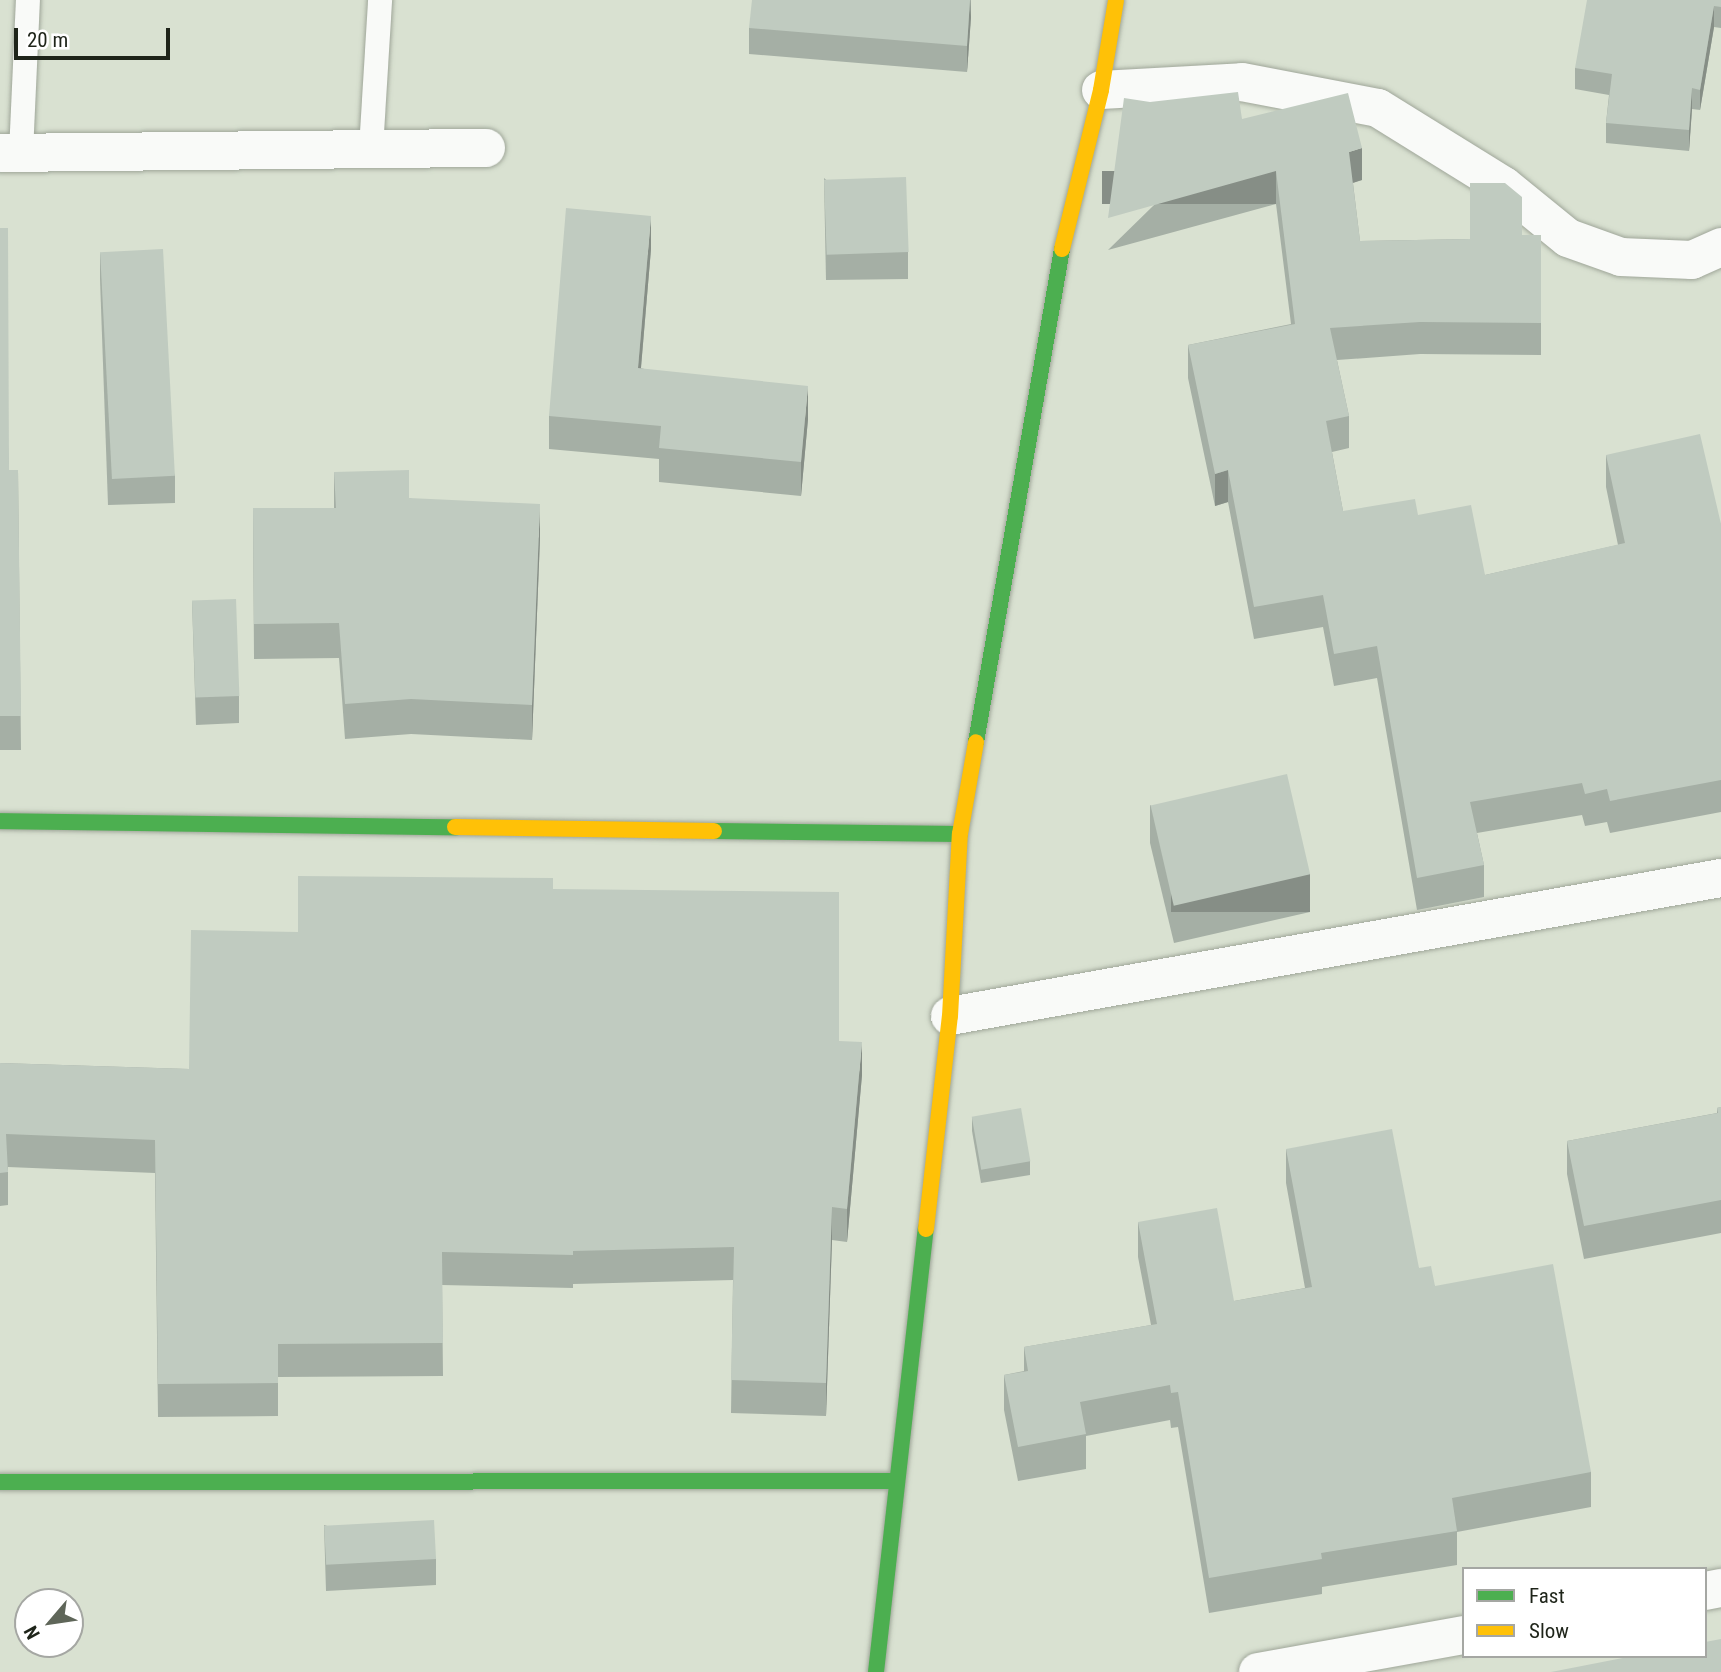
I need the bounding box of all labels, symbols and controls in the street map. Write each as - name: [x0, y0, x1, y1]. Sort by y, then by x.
- scale bar: [18, 14, 173, 58]
- text: 20 m: [27, 28, 68, 52]
- legend: [1462, 1567, 1707, 1658]
- text: Fast: [1529, 1584, 1565, 1608]
- north arrow: [14, 1588, 84, 1658]
- text: Slow: [1529, 1619, 1569, 1643]
- text: N: [19, 1622, 45, 1643]

